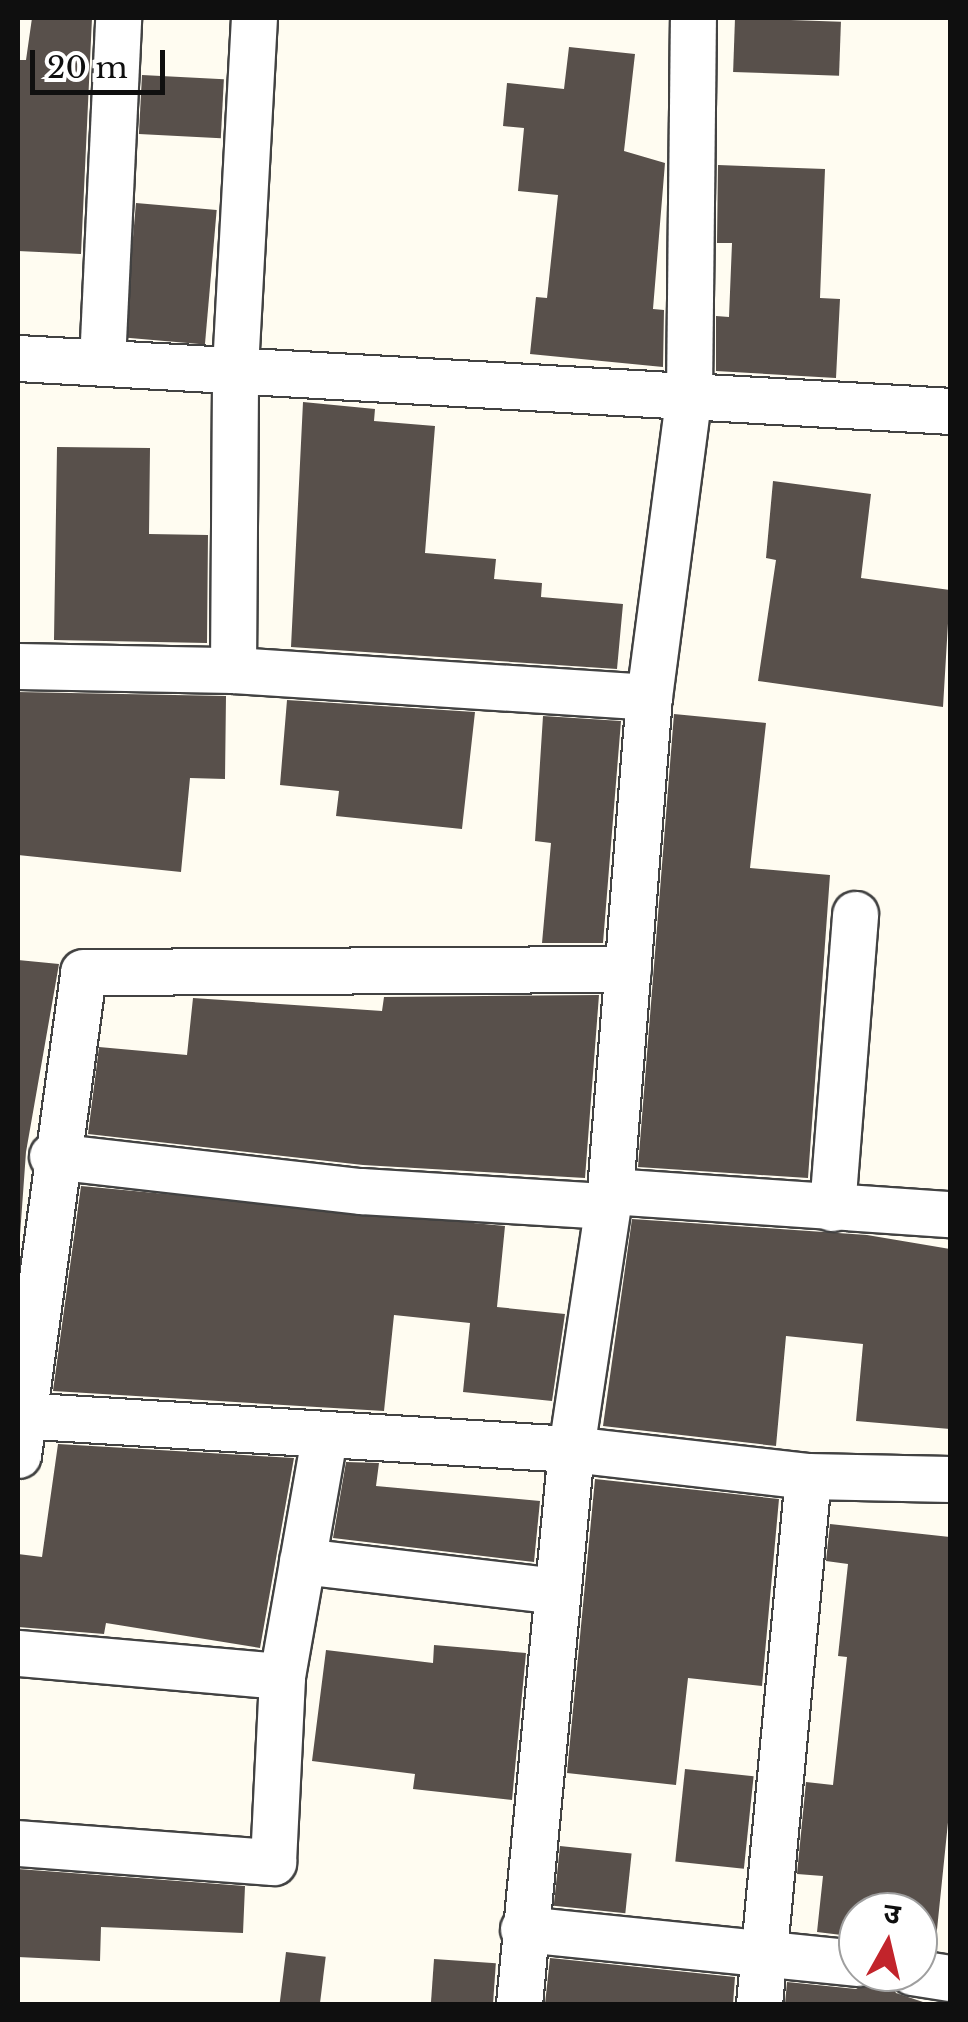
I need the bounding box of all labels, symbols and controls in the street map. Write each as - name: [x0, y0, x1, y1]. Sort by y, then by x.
- scale bar: [35, 30, 170, 92]
- text: 20 m: [47, 49, 128, 86]
- north arrow: [838, 1892, 938, 1992]
- text: उ: [881, 1895, 903, 1932]

